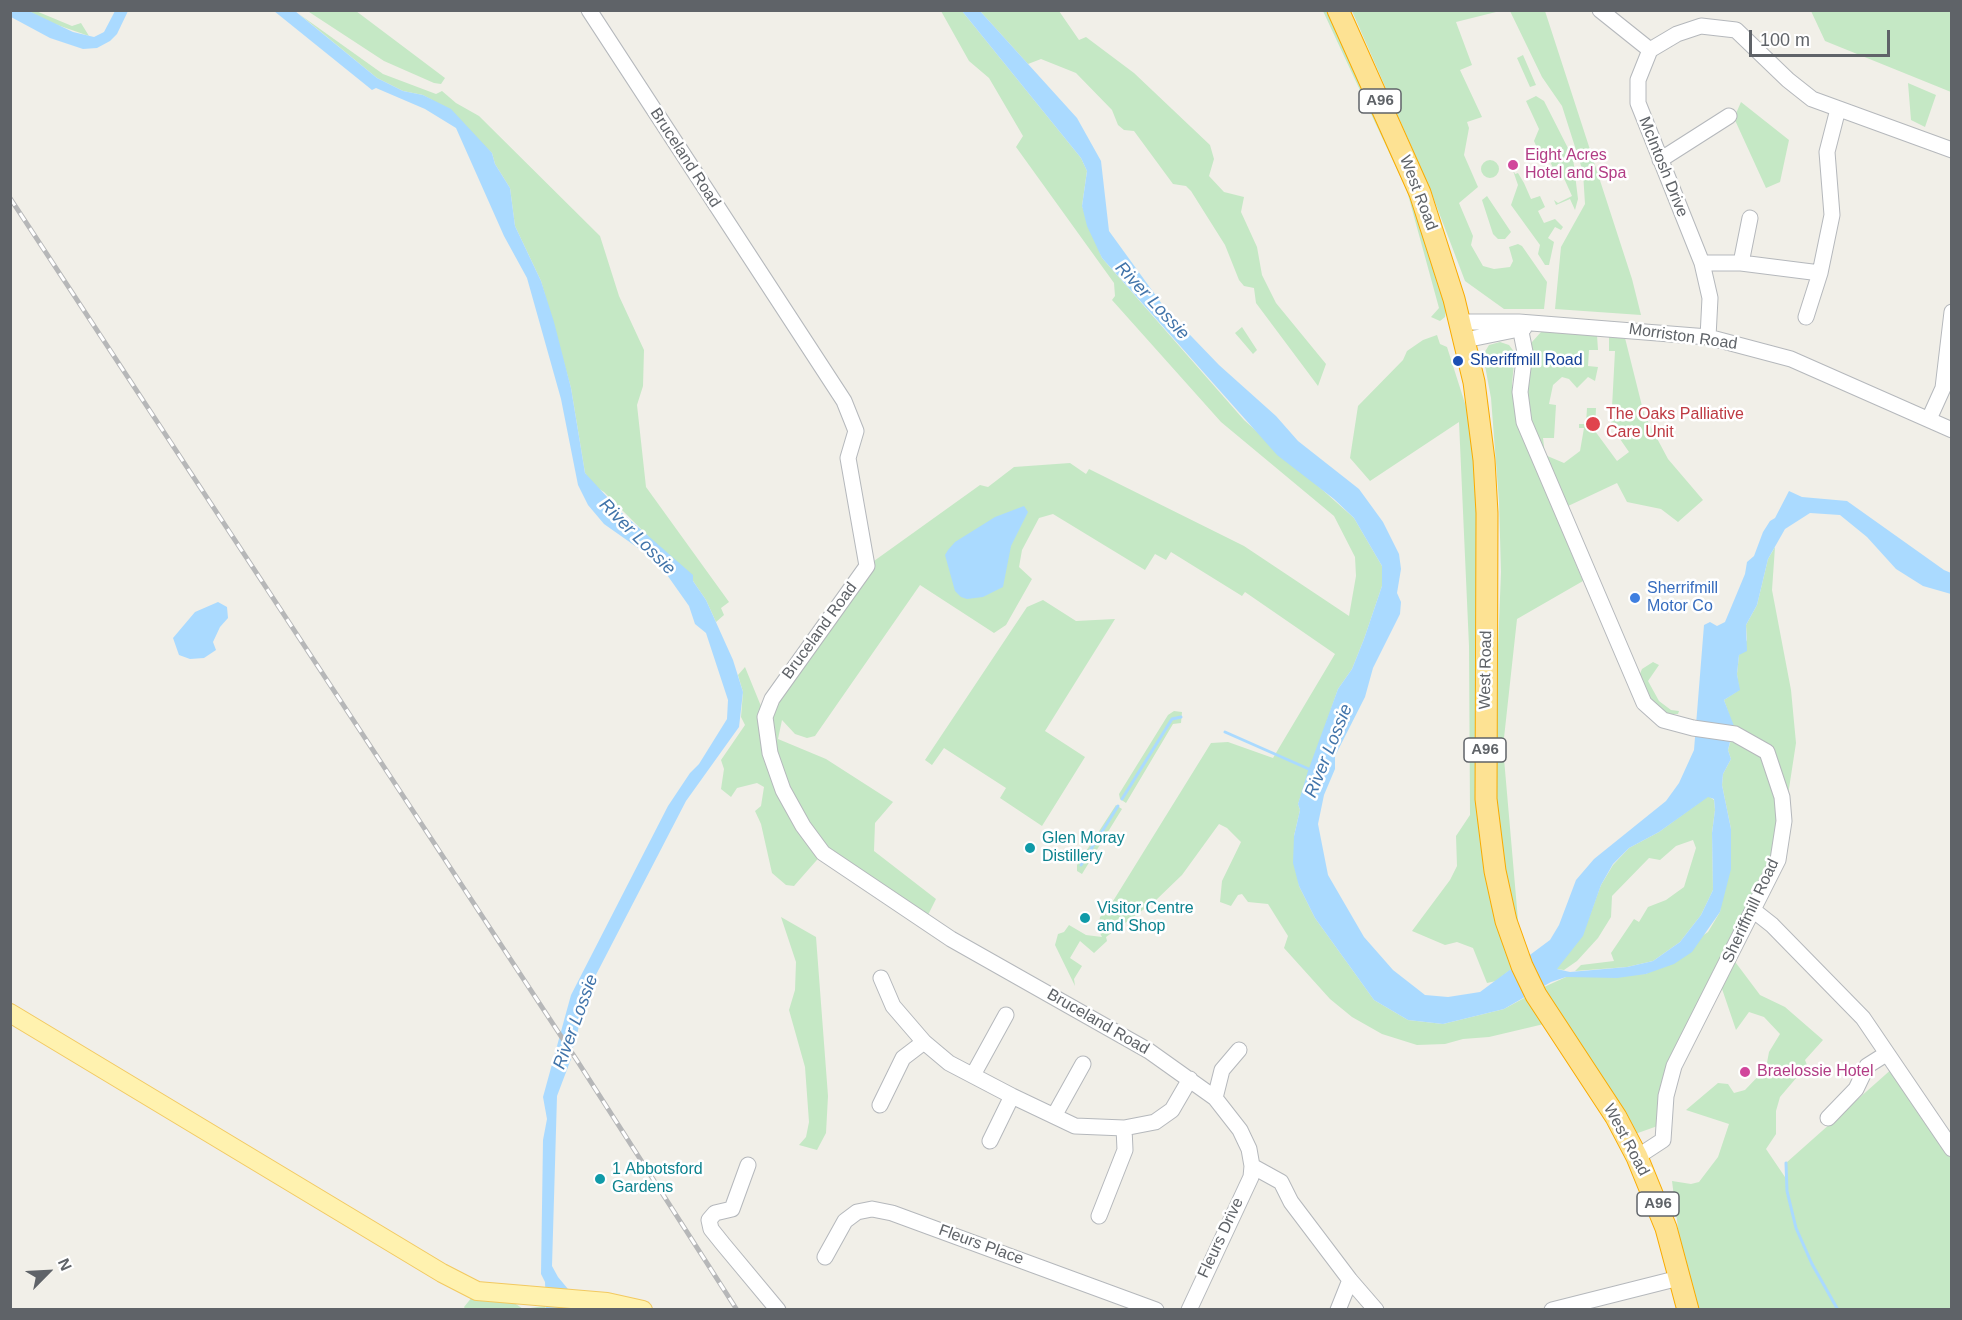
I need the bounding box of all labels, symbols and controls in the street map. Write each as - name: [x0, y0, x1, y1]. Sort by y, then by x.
- scale bar: [1752, 18, 1893, 56]
- text: 100 m: [1760, 30, 1810, 50]
- road number: A96: [1359, 89, 1401, 113]
- street label: Bruceland Road: [646, 105, 724, 211]
- street label: McIntosh Drive: [1634, 114, 1692, 220]
- place label: Eight Acres Hotel and Spa: [1525, 146, 1626, 184]
- street label: West Road: [1395, 153, 1441, 233]
- marker: Eight Acres Hotel and Spa: [1506, 158, 1520, 172]
- water label: River Lossie: [1110, 257, 1194, 345]
- street label: Morriston Road: [1628, 320, 1738, 354]
- place label: Sheriffmill Road: [1470, 351, 1583, 371]
- marker: Sheriffmill Road: [1451, 354, 1465, 368]
- place label: The Oaks Palliative Care Unit: [1606, 405, 1744, 443]
- marker: The Oaks Palliative Care Unit: [1584, 415, 1602, 433]
- water label: River Lossie: [594, 494, 680, 580]
- street label: Bruceland Road: [779, 579, 861, 683]
- place label: Sherrifmill Motor Co: [1647, 579, 1718, 617]
- marker: Sherrifmill Motor Co: [1628, 591, 1642, 605]
- street label: West Road: [1476, 630, 1496, 710]
- water label: River Lossie: [1300, 701, 1358, 801]
- road number: A96: [1464, 738, 1506, 762]
- place label: Glen Moray Distillery: [1042, 829, 1125, 867]
- marker: Glen Moray Distillery: [1023, 841, 1037, 855]
- street label: Sheriffmill Road: [1718, 856, 1784, 966]
- place label: Visitor Centre and Shop: [1097, 899, 1194, 937]
- marker: Visitor Centre and Shop: [1078, 911, 1092, 925]
- water label: River Lossie: [549, 972, 603, 1072]
- street label: Bruceland Road: [1044, 985, 1152, 1059]
- place label: Braelossie Hotel: [1757, 1062, 1874, 1082]
- marker: Braelossie Hotel: [1738, 1065, 1752, 1079]
- street label: West Road: [1599, 1101, 1653, 1179]
- place label: 1 Abbotsford Gardens: [612, 1160, 703, 1198]
- marker: 1 Abbotsford Gardens: [593, 1172, 607, 1186]
- road number: A96: [1637, 1192, 1679, 1216]
- street label: Fleurs Drive: [1194, 1195, 1248, 1281]
- street label: Fleurs Place: [936, 1221, 1026, 1269]
- north arrow: [18, 1242, 78, 1302]
- text: N: [55, 1256, 75, 1273]

